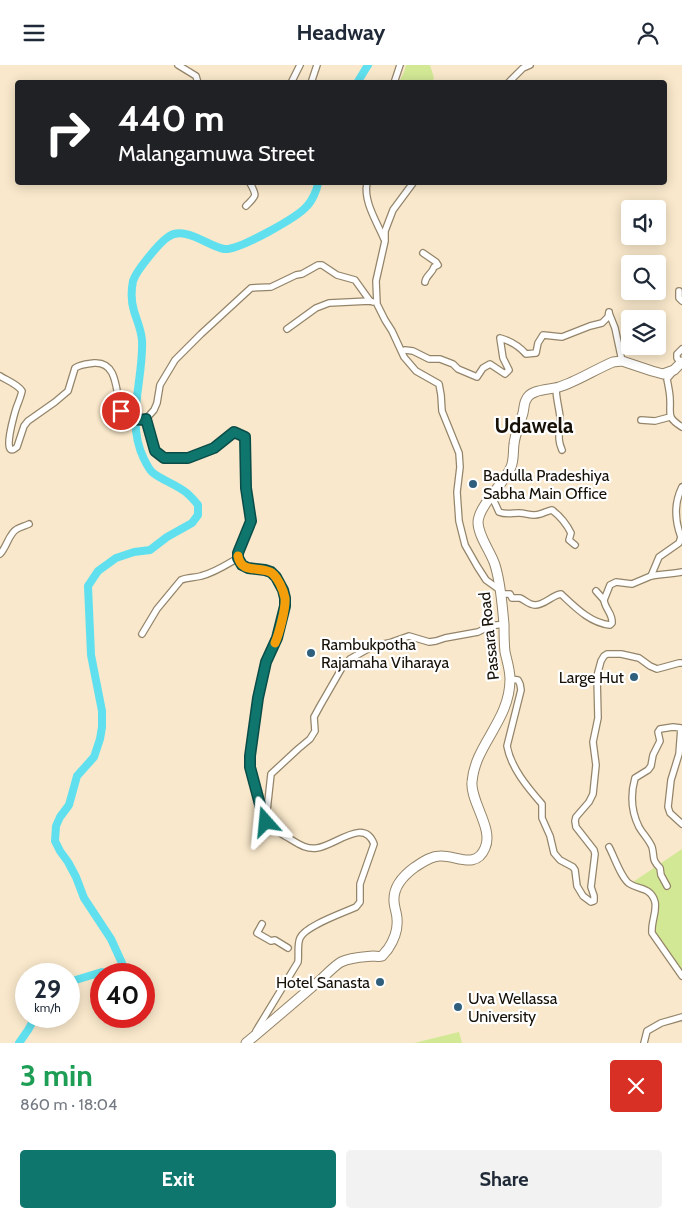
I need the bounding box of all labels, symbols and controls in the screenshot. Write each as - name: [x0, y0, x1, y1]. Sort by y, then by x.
- icon: menu: [20, 19, 48, 47]
- text: Headway: [297, 19, 385, 46]
- icon: person: [634, 19, 662, 47]
- text: 440 m: [118, 97, 224, 140]
- icon: right: [35, 100, 100, 165]
- text: Malangamuwa Street: [118, 140, 315, 167]
- map controls: [621, 200, 666, 355]
- button: sound: [621, 200, 666, 245]
- button: search: [621, 255, 666, 300]
- button: layers: [621, 310, 666, 355]
- pin: [100, 390, 142, 432]
- icon: arrive: [107, 397, 135, 425]
- district label: Udawela: [495, 413, 574, 438]
- place label: Badulla Pradeshiya Sabha Main Office: [483, 466, 610, 503]
- marker: Badulla Pradeshiya Sabha Main Office: [467, 478, 479, 490]
- street label: Passara Road: [475, 591, 503, 681]
- place label: Rambukpotha Rajamaha Viharaya: [321, 635, 449, 672]
- marker: Rambukpotha Rajamaha Viharaya: [305, 647, 317, 659]
- place label: Large Hut: [559, 668, 625, 687]
- marker: Large Hut: [628, 671, 640, 683]
- position arrow: [239, 795, 291, 847]
- speed limit sign: 40: [90, 963, 155, 1028]
- place label: Hotel Sanasta: [276, 973, 370, 992]
- text: 29: [34, 974, 61, 1004]
- marker: Hotel Sanasta: [374, 976, 386, 988]
- place label: Uva Wellassa University: [468, 989, 558, 1026]
- text: km/h: [34, 1000, 61, 1015]
- marker: Uva Wellassa University: [452, 1001, 464, 1013]
- text: 3 min: [20, 1057, 93, 1094]
- button: close: [610, 1060, 662, 1112]
- text: 860 m · 18:04: [20, 1095, 117, 1114]
- button: Exit: [20, 1150, 336, 1208]
- button: Share: [346, 1150, 662, 1208]

